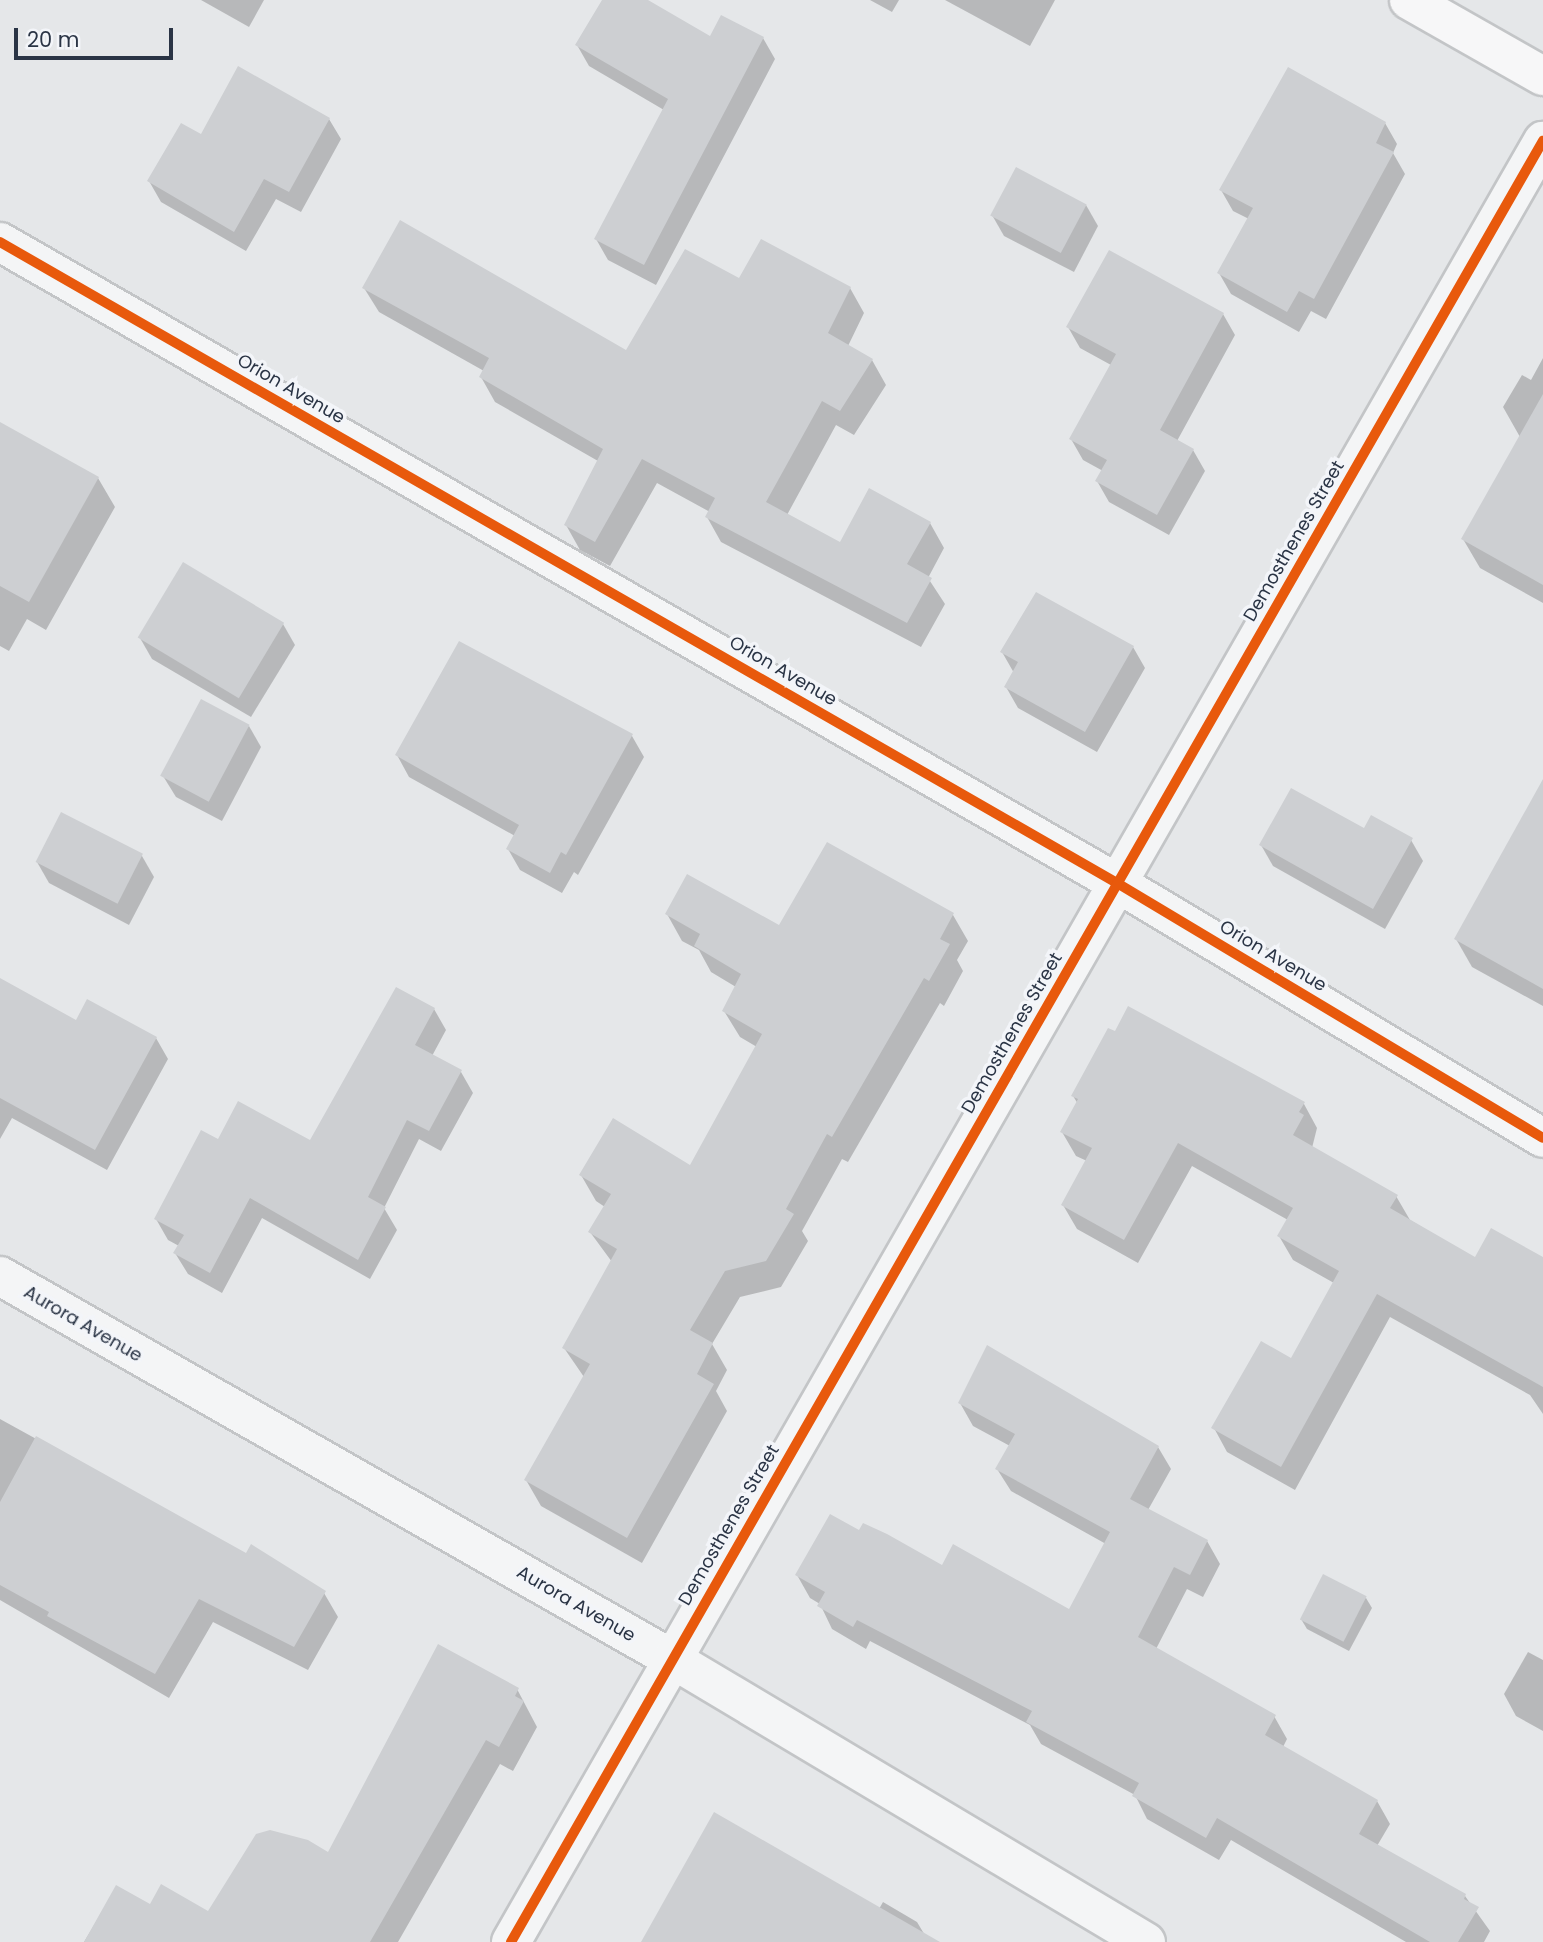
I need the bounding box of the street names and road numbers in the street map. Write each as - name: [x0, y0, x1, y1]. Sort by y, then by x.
- street label: Orion Avenue: [233, 349, 349, 429]
- street label: Demosthenes Street: [1239, 457, 1349, 625]
- street label: Orion Avenue: [725, 631, 841, 711]
- street label: Orion Avenue: [1216, 916, 1330, 996]
- street label: Demosthenes Street: [957, 949, 1067, 1117]
- street label: Aurora Avenue: [20, 1281, 146, 1367]
- street label: Demosthenes Street: [674, 1441, 784, 1609]
- street label: Aurora Avenue: [513, 1561, 639, 1647]

